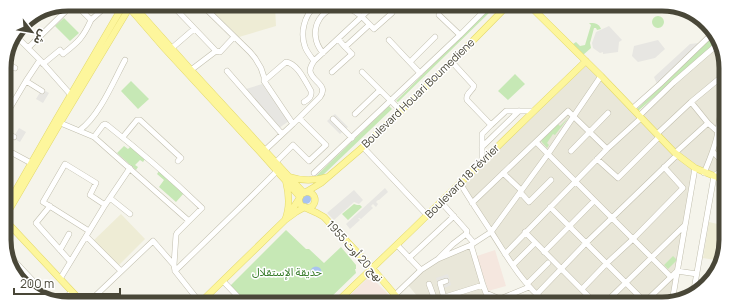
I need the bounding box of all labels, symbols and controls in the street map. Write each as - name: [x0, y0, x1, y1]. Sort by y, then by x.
- north arrow: [12, 12, 52, 52]
- text: ش: [31, 27, 51, 48]
- street label: Boulevard Houari Boumediene: [358, 34, 478, 151]
- street label: Boulevard 18 Février: [421, 140, 502, 221]
- street label: نهج 20 أوت 1955: [323, 217, 387, 285]
- park label: حديقة الإستقلال: [252, 264, 323, 280]
- scale bar: [14, 270, 120, 296]
- text: 200 m: [20, 275, 54, 292]

